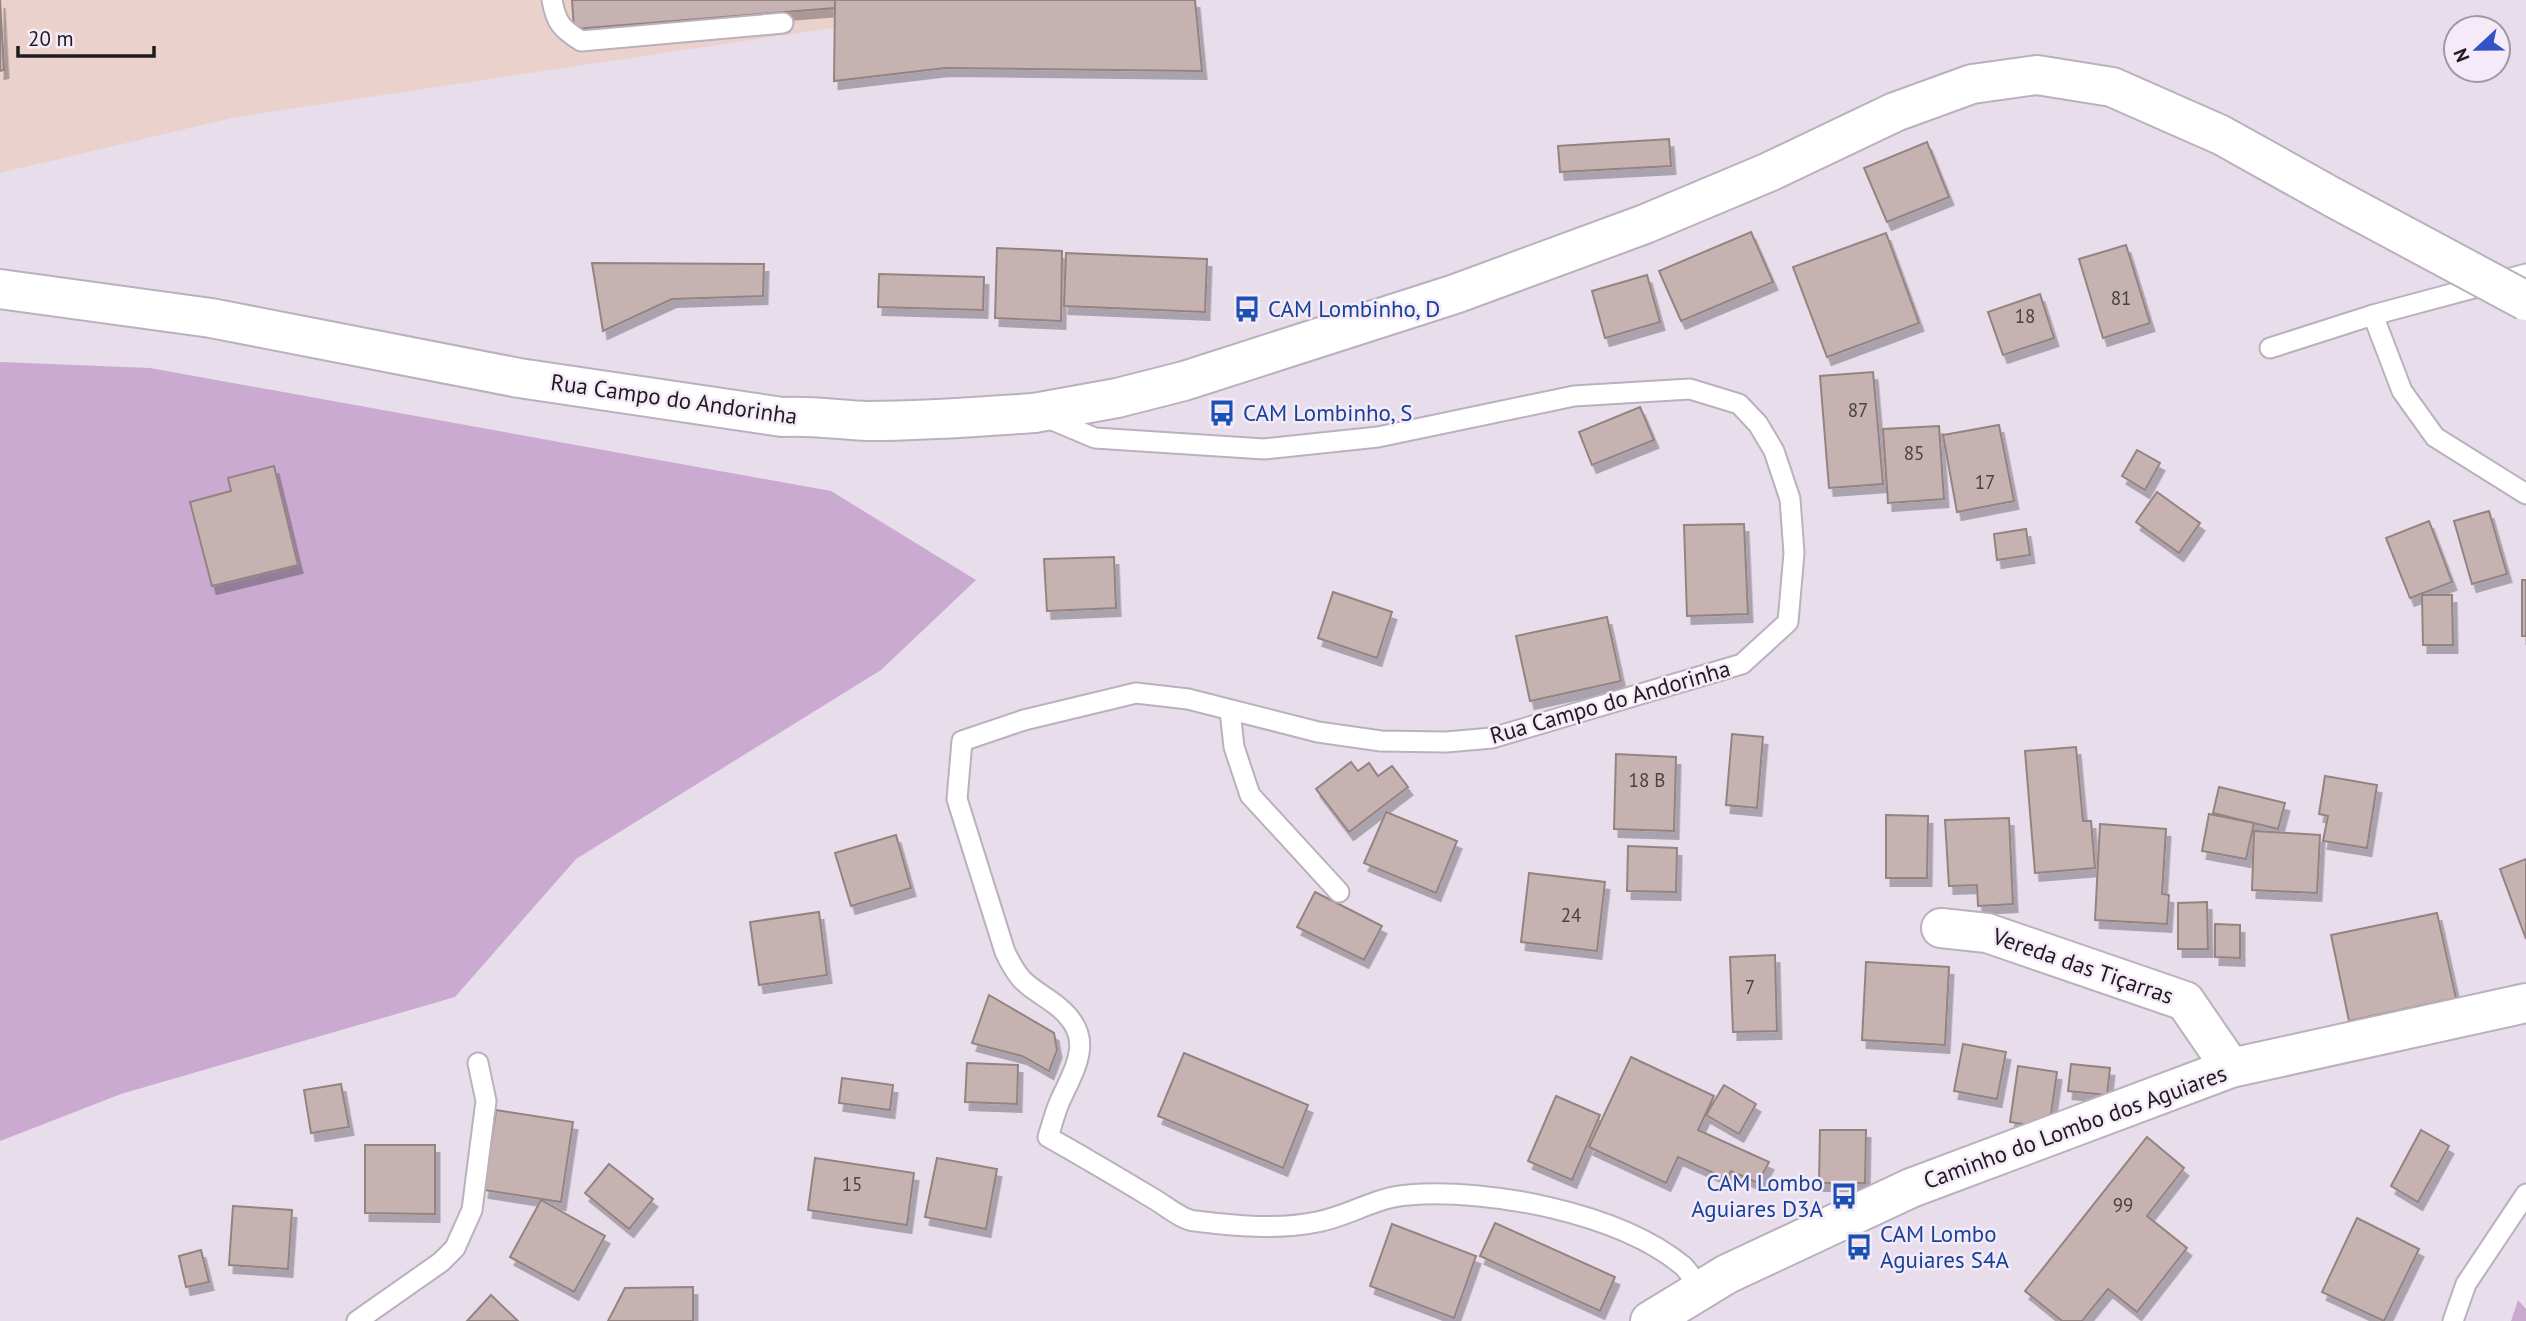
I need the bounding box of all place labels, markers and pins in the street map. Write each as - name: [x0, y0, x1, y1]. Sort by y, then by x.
- bus stop icon: CAM Lombinho, D: [1232, 294, 1262, 324]
- place label: CAM Lombinho, D: [1268, 294, 1440, 323]
- bus stop icon: CAM Lombinho, S: [1207, 398, 1237, 428]
- place label: CAM Lombinho, S: [1243, 398, 1412, 427]
- place label: CAM Lombo Aguiares D3A: [1691, 1168, 1824, 1223]
- bus stop icon: CAM Lombo Aguiares D3A: [1829, 1181, 1859, 1211]
- place label: CAM Lombo Aguiares S4A: [1880, 1219, 2010, 1274]
- bus stop icon: CAM Lombo Aguiares S4A: [1844, 1232, 1874, 1262]

